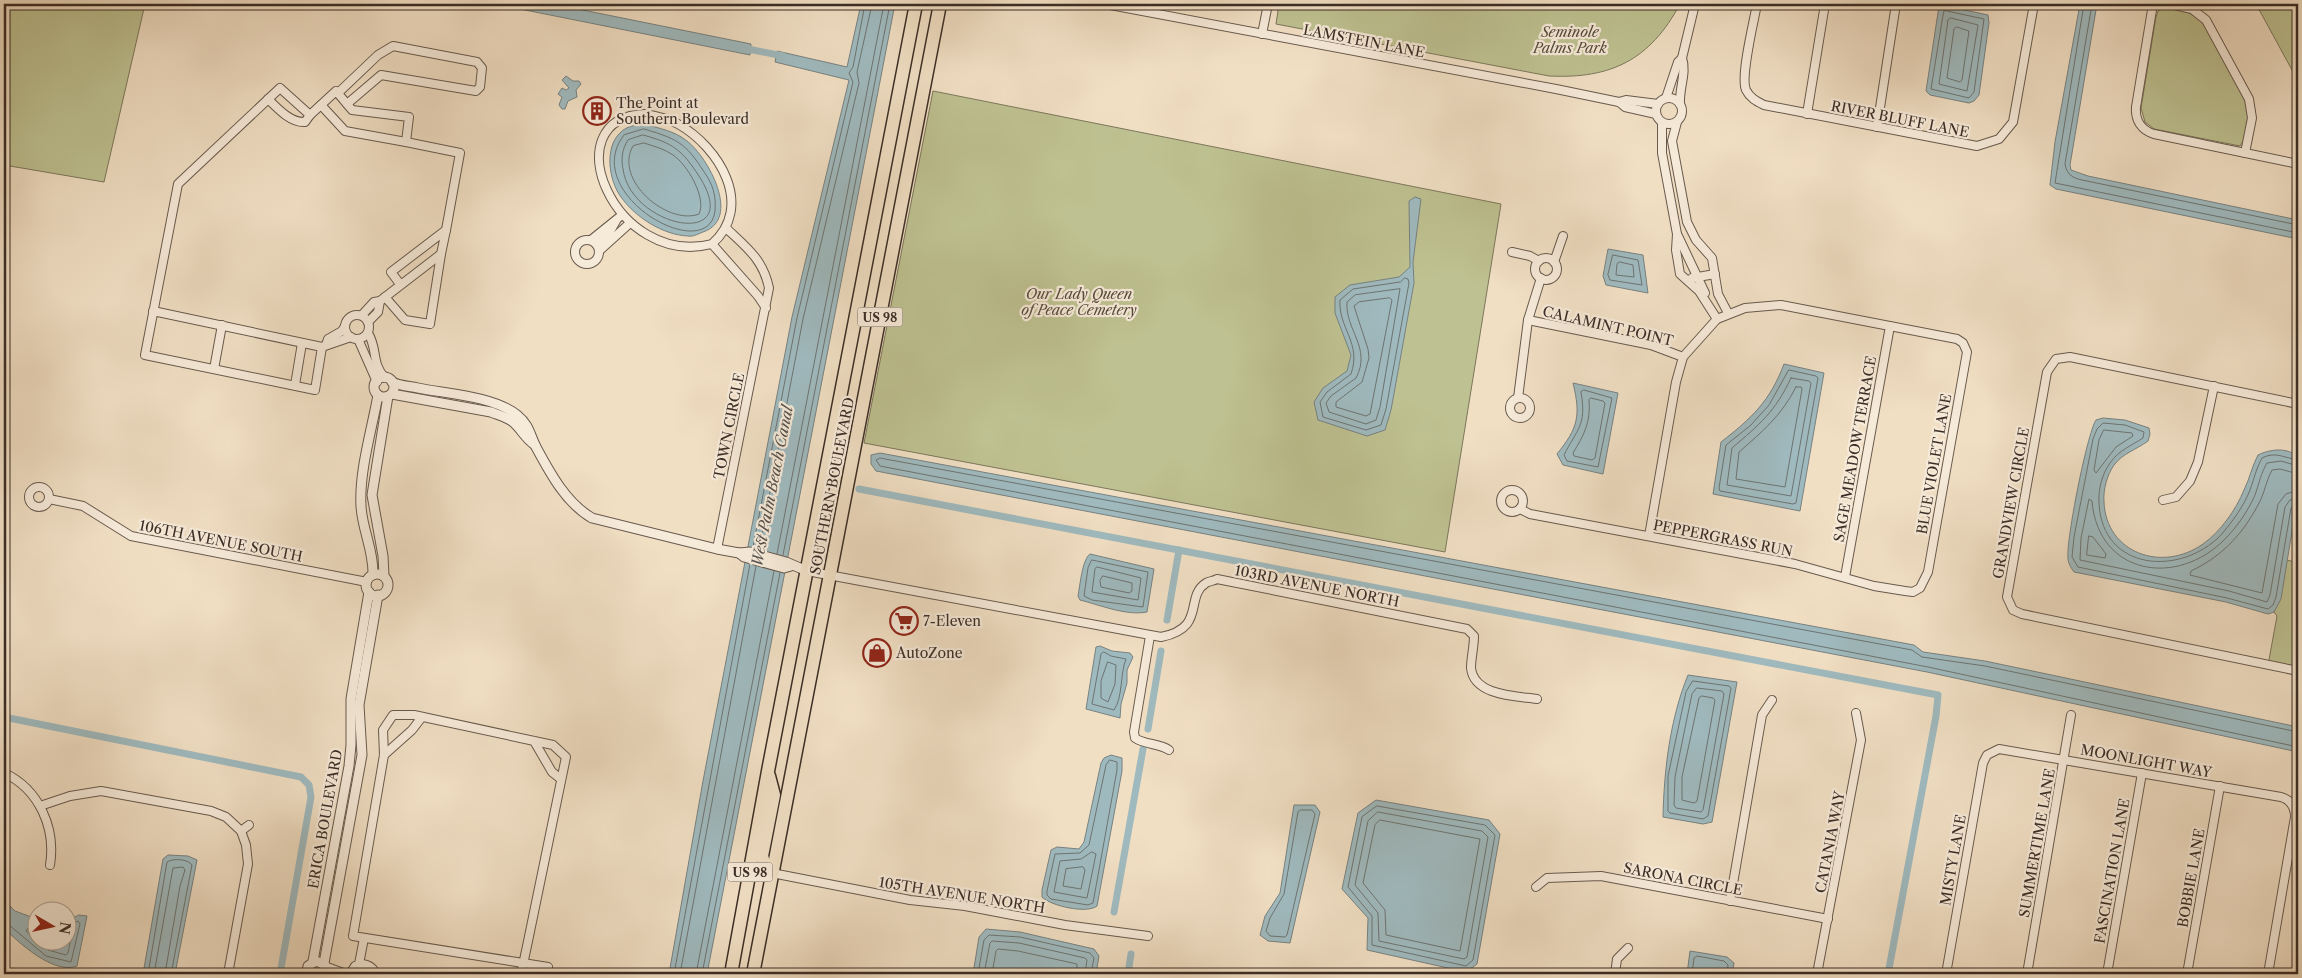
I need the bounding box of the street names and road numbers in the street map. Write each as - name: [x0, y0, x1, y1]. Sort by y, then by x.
- street label: LAMSTEIN LANE: [1302, 20, 1426, 62]
- street label: RIVER BLUFF LANE: [1829, 97, 1971, 141]
- street label: CALAMINT POINT: [1541, 302, 1676, 350]
- road number: US 98: [858, 308, 902, 326]
- street label: SAGE MEADOW TERRACE: [1830, 355, 1880, 543]
- street label: TOWN CIRCLE: [710, 371, 748, 481]
- street label: BLUE VIOLET LANE: [1913, 392, 1955, 536]
- street label: SOUTHERN BOULEVARD: [806, 396, 858, 576]
- street label: GRANDVIEW CIRCLE: [1989, 426, 2033, 580]
- street label: 106TH AVENUE SOUTH: [138, 516, 304, 566]
- street label: PEPPERGRASS RUN: [1652, 516, 1795, 560]
- street label: 103RD AVENUE NORTH: [1233, 561, 1401, 611]
- street label: MOONLIGHT WAY: [2079, 741, 2214, 782]
- street label: ERICA BOULEVARD: [304, 748, 346, 890]
- street label: SUMMERTIME LANE: [2015, 767, 2059, 919]
- street label: CATANIA WAY: [1811, 789, 1849, 894]
- street label: FASCINATION LANE: [2090, 797, 2134, 945]
- street label: MISTY LANE: [1936, 813, 1970, 907]
- street label: BOBBIE LANE: [2173, 827, 2209, 929]
- street label: SARONA CIRCLE: [1622, 859, 1744, 899]
- road number: US 98: [728, 862, 772, 882]
- street label: 105TH AVENUE NORTH: [878, 873, 1046, 917]

